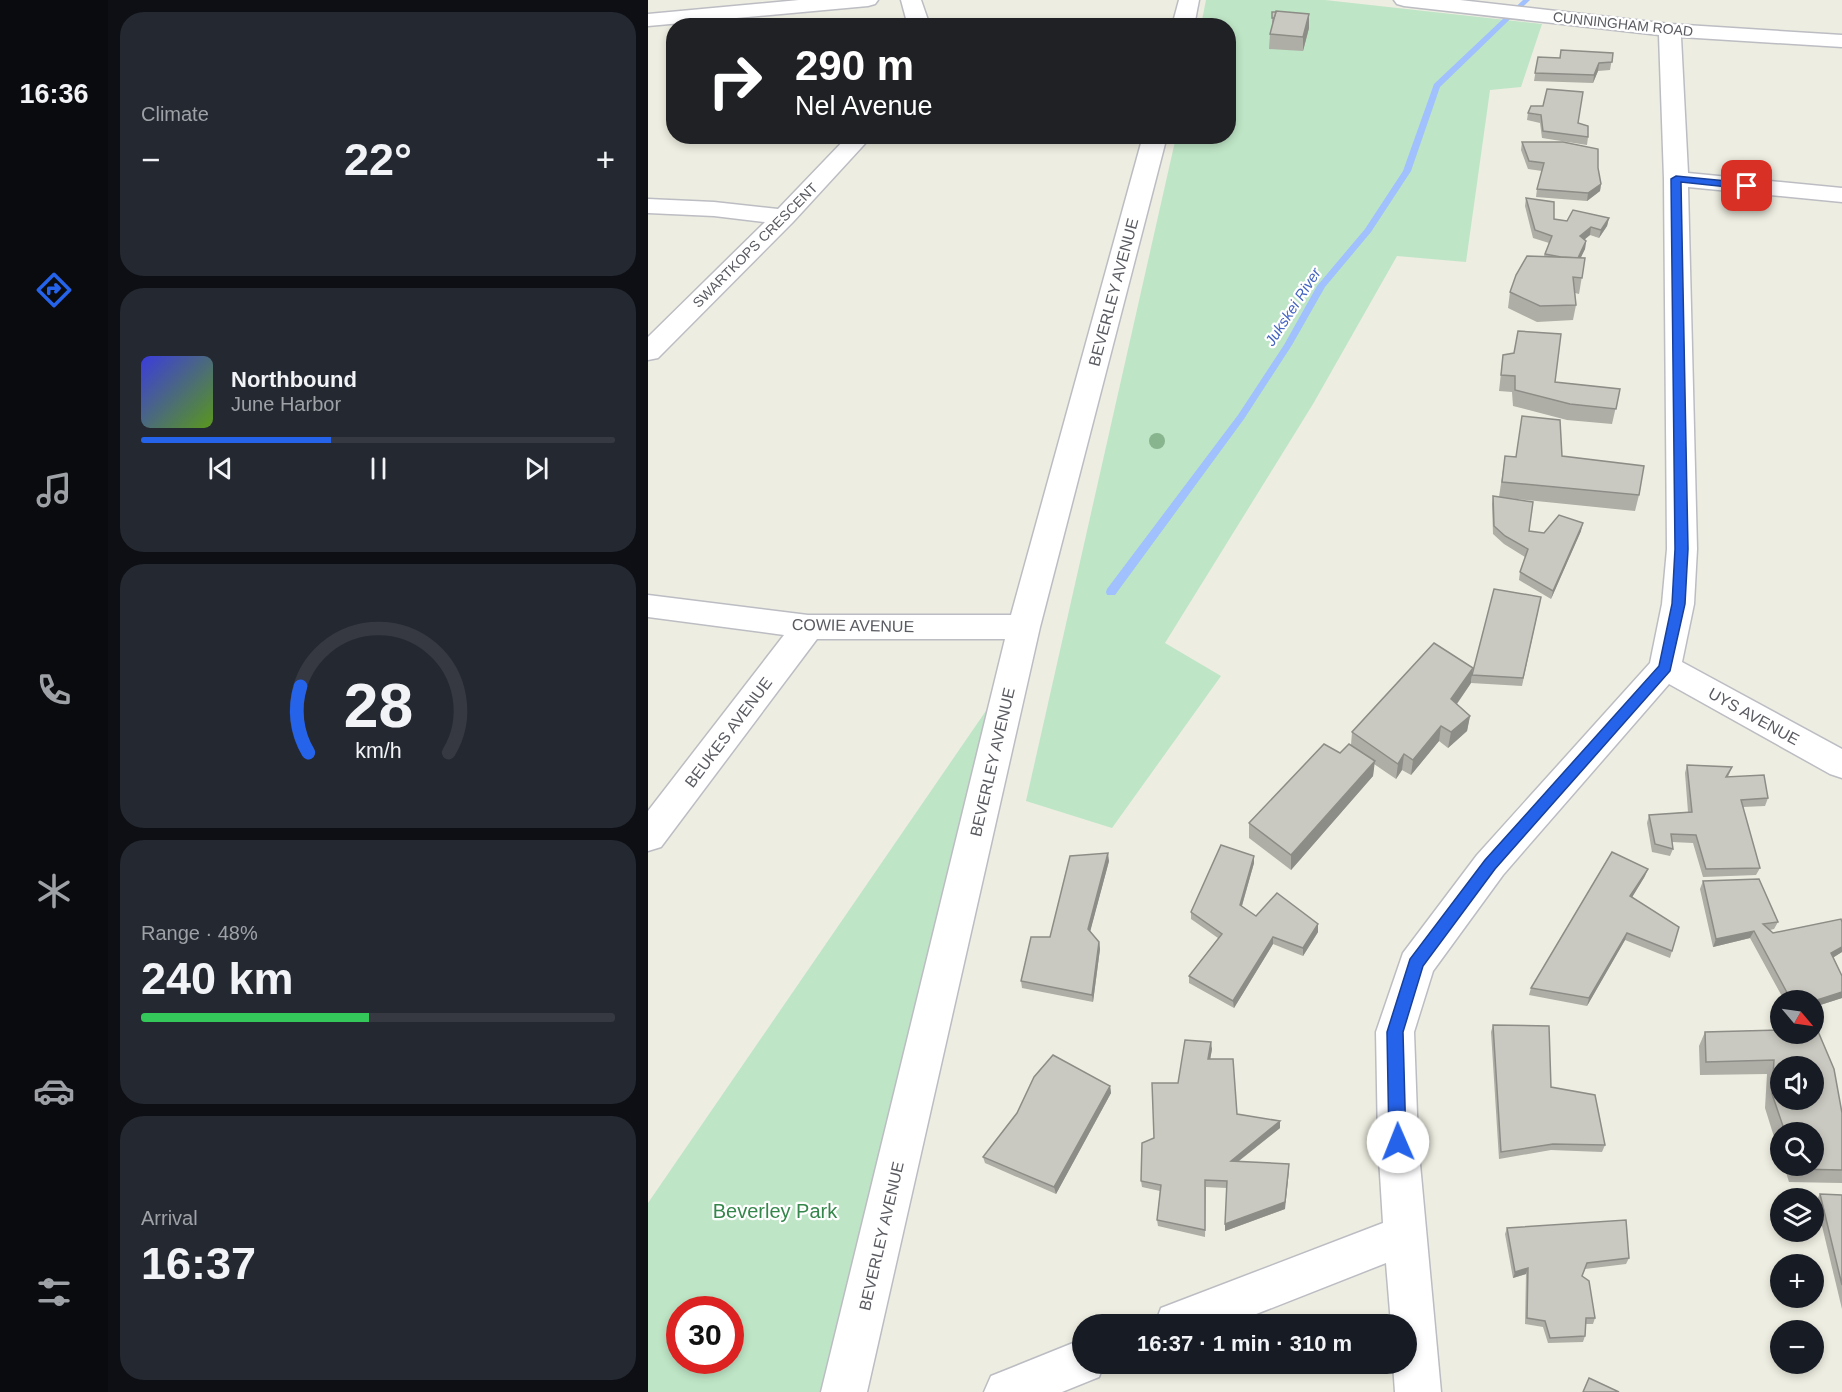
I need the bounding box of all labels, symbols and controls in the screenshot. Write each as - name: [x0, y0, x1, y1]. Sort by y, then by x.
- street label: CUNNINGHAM ROAD: [1552, 9, 1694, 39]
- icon: right: [696, 42, 774, 120]
- text: 290 m: [795, 42, 914, 89]
- text: 16:36: [19, 79, 89, 109]
- text: Nel Avenue: [795, 91, 933, 121]
- text: Climate: [141, 103, 209, 125]
- text: 22°: [344, 134, 412, 185]
- text: −: [141, 141, 160, 178]
- text: +: [596, 141, 615, 178]
- pin: [1721, 160, 1772, 211]
- icon: arrive: [1730, 169, 1763, 202]
- street label: SWARTKOPS CRESCENT: [689, 179, 821, 311]
- street label: BEVERLEY AVENUE: [1086, 216, 1141, 368]
- water label: Jukskei River: [1261, 264, 1325, 350]
- icon: directions: [33, 269, 75, 311]
- text: Northbound: [231, 367, 357, 392]
- text: June Harbor: [231, 393, 341, 415]
- icon: previous: [204, 452, 237, 485]
- icon: pause: [362, 452, 395, 485]
- icon: next: [520, 452, 553, 485]
- icon: music: [33, 469, 75, 511]
- street label: COWIE AVENUE: [792, 616, 914, 635]
- icon: phone: [33, 669, 75, 711]
- text: 28: [343, 671, 413, 740]
- street label: BEUKES AVENUE: [682, 674, 775, 791]
- street label: UYS AVENUE: [1705, 685, 1802, 748]
- street label: BEVERLEY AVENUE: [967, 686, 1018, 838]
- text: km/h: [355, 739, 401, 763]
- icon: climate: [33, 870, 75, 912]
- text: Range · 48%: [141, 922, 258, 944]
- text: 240 km: [141, 953, 294, 1004]
- north arrow: [1770, 990, 1824, 1044]
- map controls: [1770, 990, 1824, 1374]
- button: sound: [1770, 1056, 1824, 1110]
- icon: car: [33, 1070, 75, 1112]
- position arrow: [1366, 1110, 1430, 1174]
- button: search: [1770, 1122, 1824, 1176]
- street label: BEVERLEY AVENUE: [856, 1160, 907, 1312]
- button: layers: [1770, 1188, 1824, 1242]
- park label: Beverley Park: [713, 1200, 838, 1222]
- text: Arrival: [141, 1207, 198, 1229]
- text: 16:37: [141, 1238, 256, 1289]
- button: +: [1770, 1254, 1824, 1308]
- icon: filters: [33, 1271, 75, 1313]
- speed limit sign: 30: [666, 1296, 744, 1374]
- button: −: [1770, 1320, 1824, 1374]
- text: 16:37 · 1 min · 310 m: [1137, 1331, 1352, 1356]

